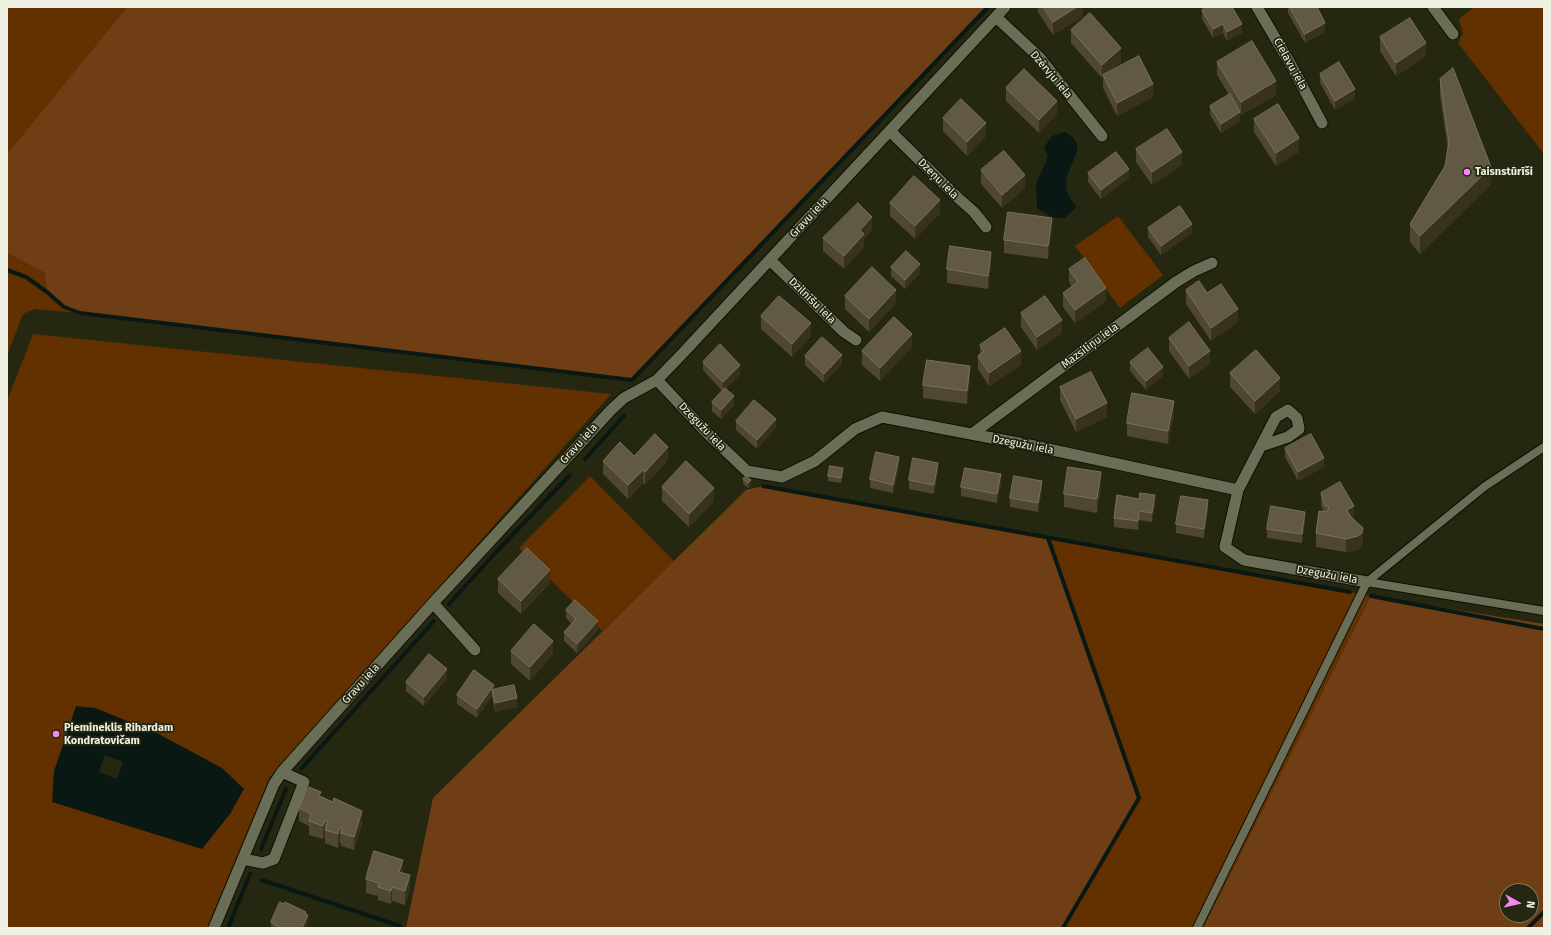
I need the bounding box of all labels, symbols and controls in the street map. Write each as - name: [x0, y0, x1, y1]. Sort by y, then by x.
- street label: Cielavu iela: [1270, 36, 1310, 92]
- street label: Dzērvju iela: [1027, 49, 1075, 101]
- street label: Dzeņu iela: [915, 156, 961, 202]
- place label: Taisnstūrīši: [1475, 165, 1533, 179]
- marker: Taisnstūrīši: [1462, 167, 1472, 177]
- street label: Gravu iela: [787, 195, 831, 241]
- street label: Dzilnīšu iela: [786, 275, 838, 327]
- street label: Mazsiliņu iela: [1059, 320, 1121, 372]
- street label: Dzegužu iela: [676, 400, 728, 454]
- street label: Gravu iela: [558, 421, 600, 467]
- street label: Dzegužu iela: [991, 433, 1055, 457]
- street label: Dzegužu iela: [1295, 563, 1359, 587]
- street label: Gravu iela: [340, 661, 382, 707]
- place label: Piemineklis Rihardam Kondratovičam: [64, 721, 173, 747]
- marker: Piemineklis Rihardam Kondratovičam: [51, 729, 61, 739]
- north arrow: [1499, 883, 1539, 923]
- text: N: [1523, 900, 1537, 909]

